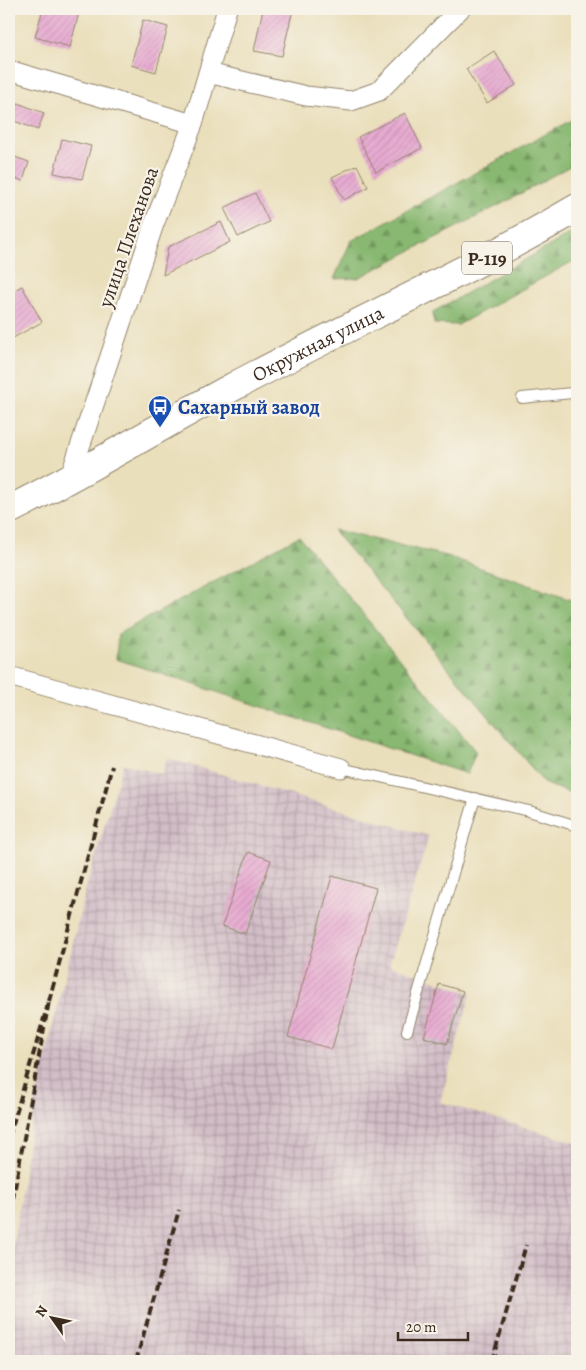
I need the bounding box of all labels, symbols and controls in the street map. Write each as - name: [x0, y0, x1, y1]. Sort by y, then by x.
- street label: улица Плеханова: [91, 163, 165, 312]
- road number: Р-119: [462, 242, 512, 274]
- street label: Окружная улица: [248, 299, 389, 388]
- bus stop icon: Сахарный завод: [147, 394, 173, 428]
- place label: Сахарный завод: [178, 394, 320, 421]
- north arrow: [28, 1292, 78, 1342]
- text: N: [31, 1302, 52, 1321]
- scale bar: [398, 1310, 468, 1342]
- text: 20 m: [406, 1317, 437, 1337]

